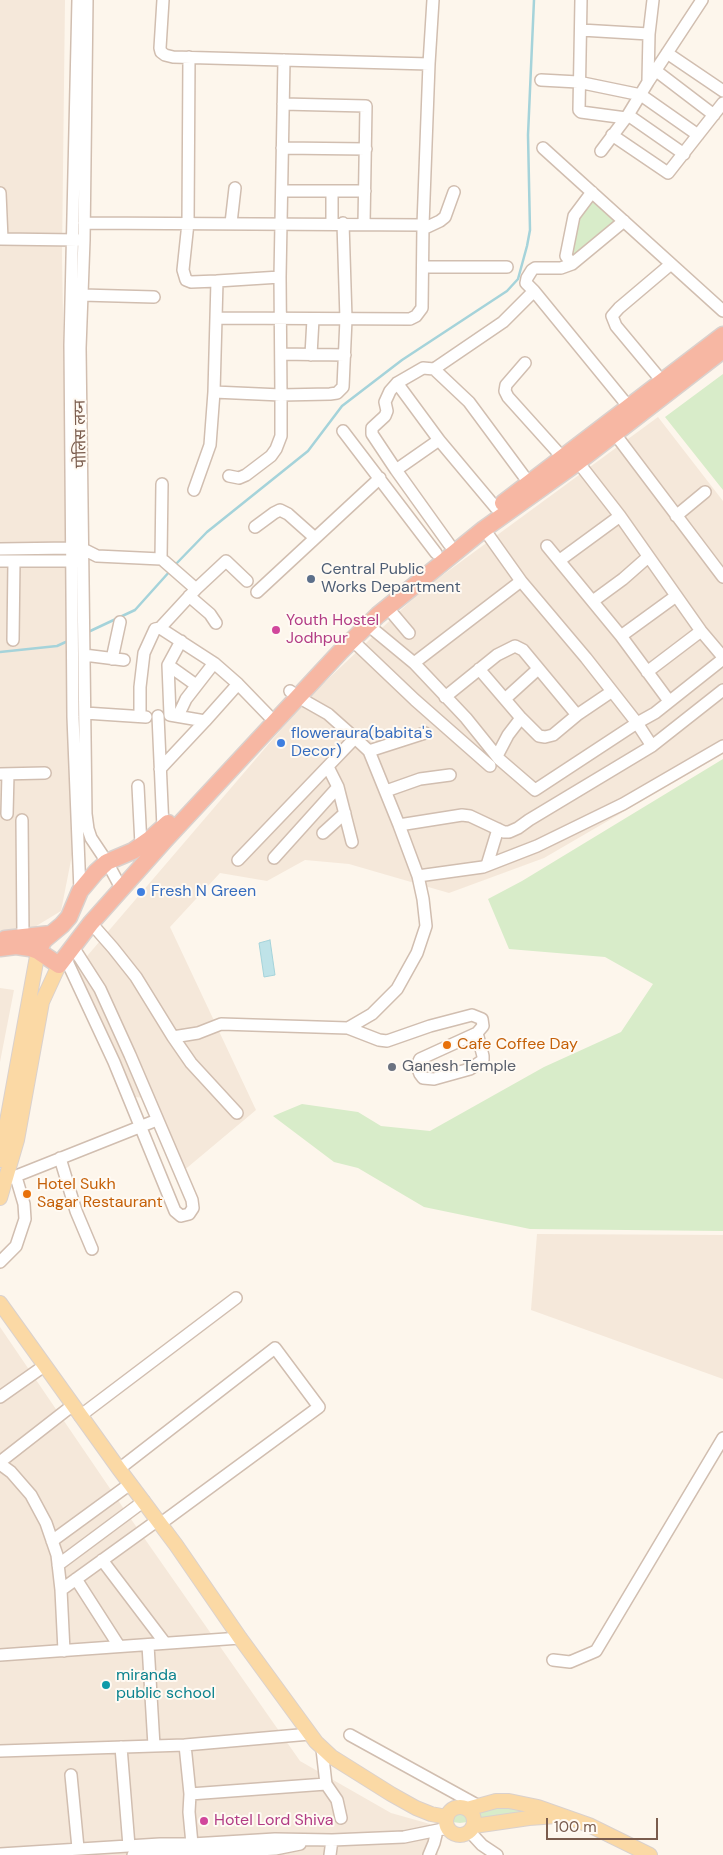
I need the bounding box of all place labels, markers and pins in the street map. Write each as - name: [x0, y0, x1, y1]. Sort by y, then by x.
- place label: Central Public Works Department: [321, 560, 461, 598]
- marker: Central Public Works Department: [305, 573, 317, 585]
- place label: Youth Hostel Jodhpur: [286, 611, 379, 649]
- marker: Youth Hostel Jodhpur: [270, 624, 282, 636]
- place label: floweraura(babita's Decor): [291, 724, 433, 762]
- marker: floweraura(babita's Decor): [275, 737, 287, 749]
- place label: Fresh N Green: [151, 882, 256, 902]
- marker: Fresh N Green: [135, 886, 147, 898]
- place label: Cafe Coffee Day: [457, 1035, 578, 1055]
- marker: Cafe Coffee Day: [441, 1039, 453, 1051]
- place label: Ganesh Temple: [402, 1057, 516, 1077]
- marker: Ganesh Temple: [386, 1061, 398, 1073]
- place label: Hotel Sukh Sagar Restaurant: [37, 1175, 163, 1213]
- marker: Hotel Sukh Sagar Restaurant: [21, 1188, 33, 1200]
- place label: miranda public school: [116, 1666, 215, 1704]
- marker: miranda public school: [100, 1679, 112, 1691]
- place label: Hotel Lord Shiva: [214, 1811, 334, 1831]
- marker: Hotel Lord Shiva: [198, 1815, 210, 1827]

